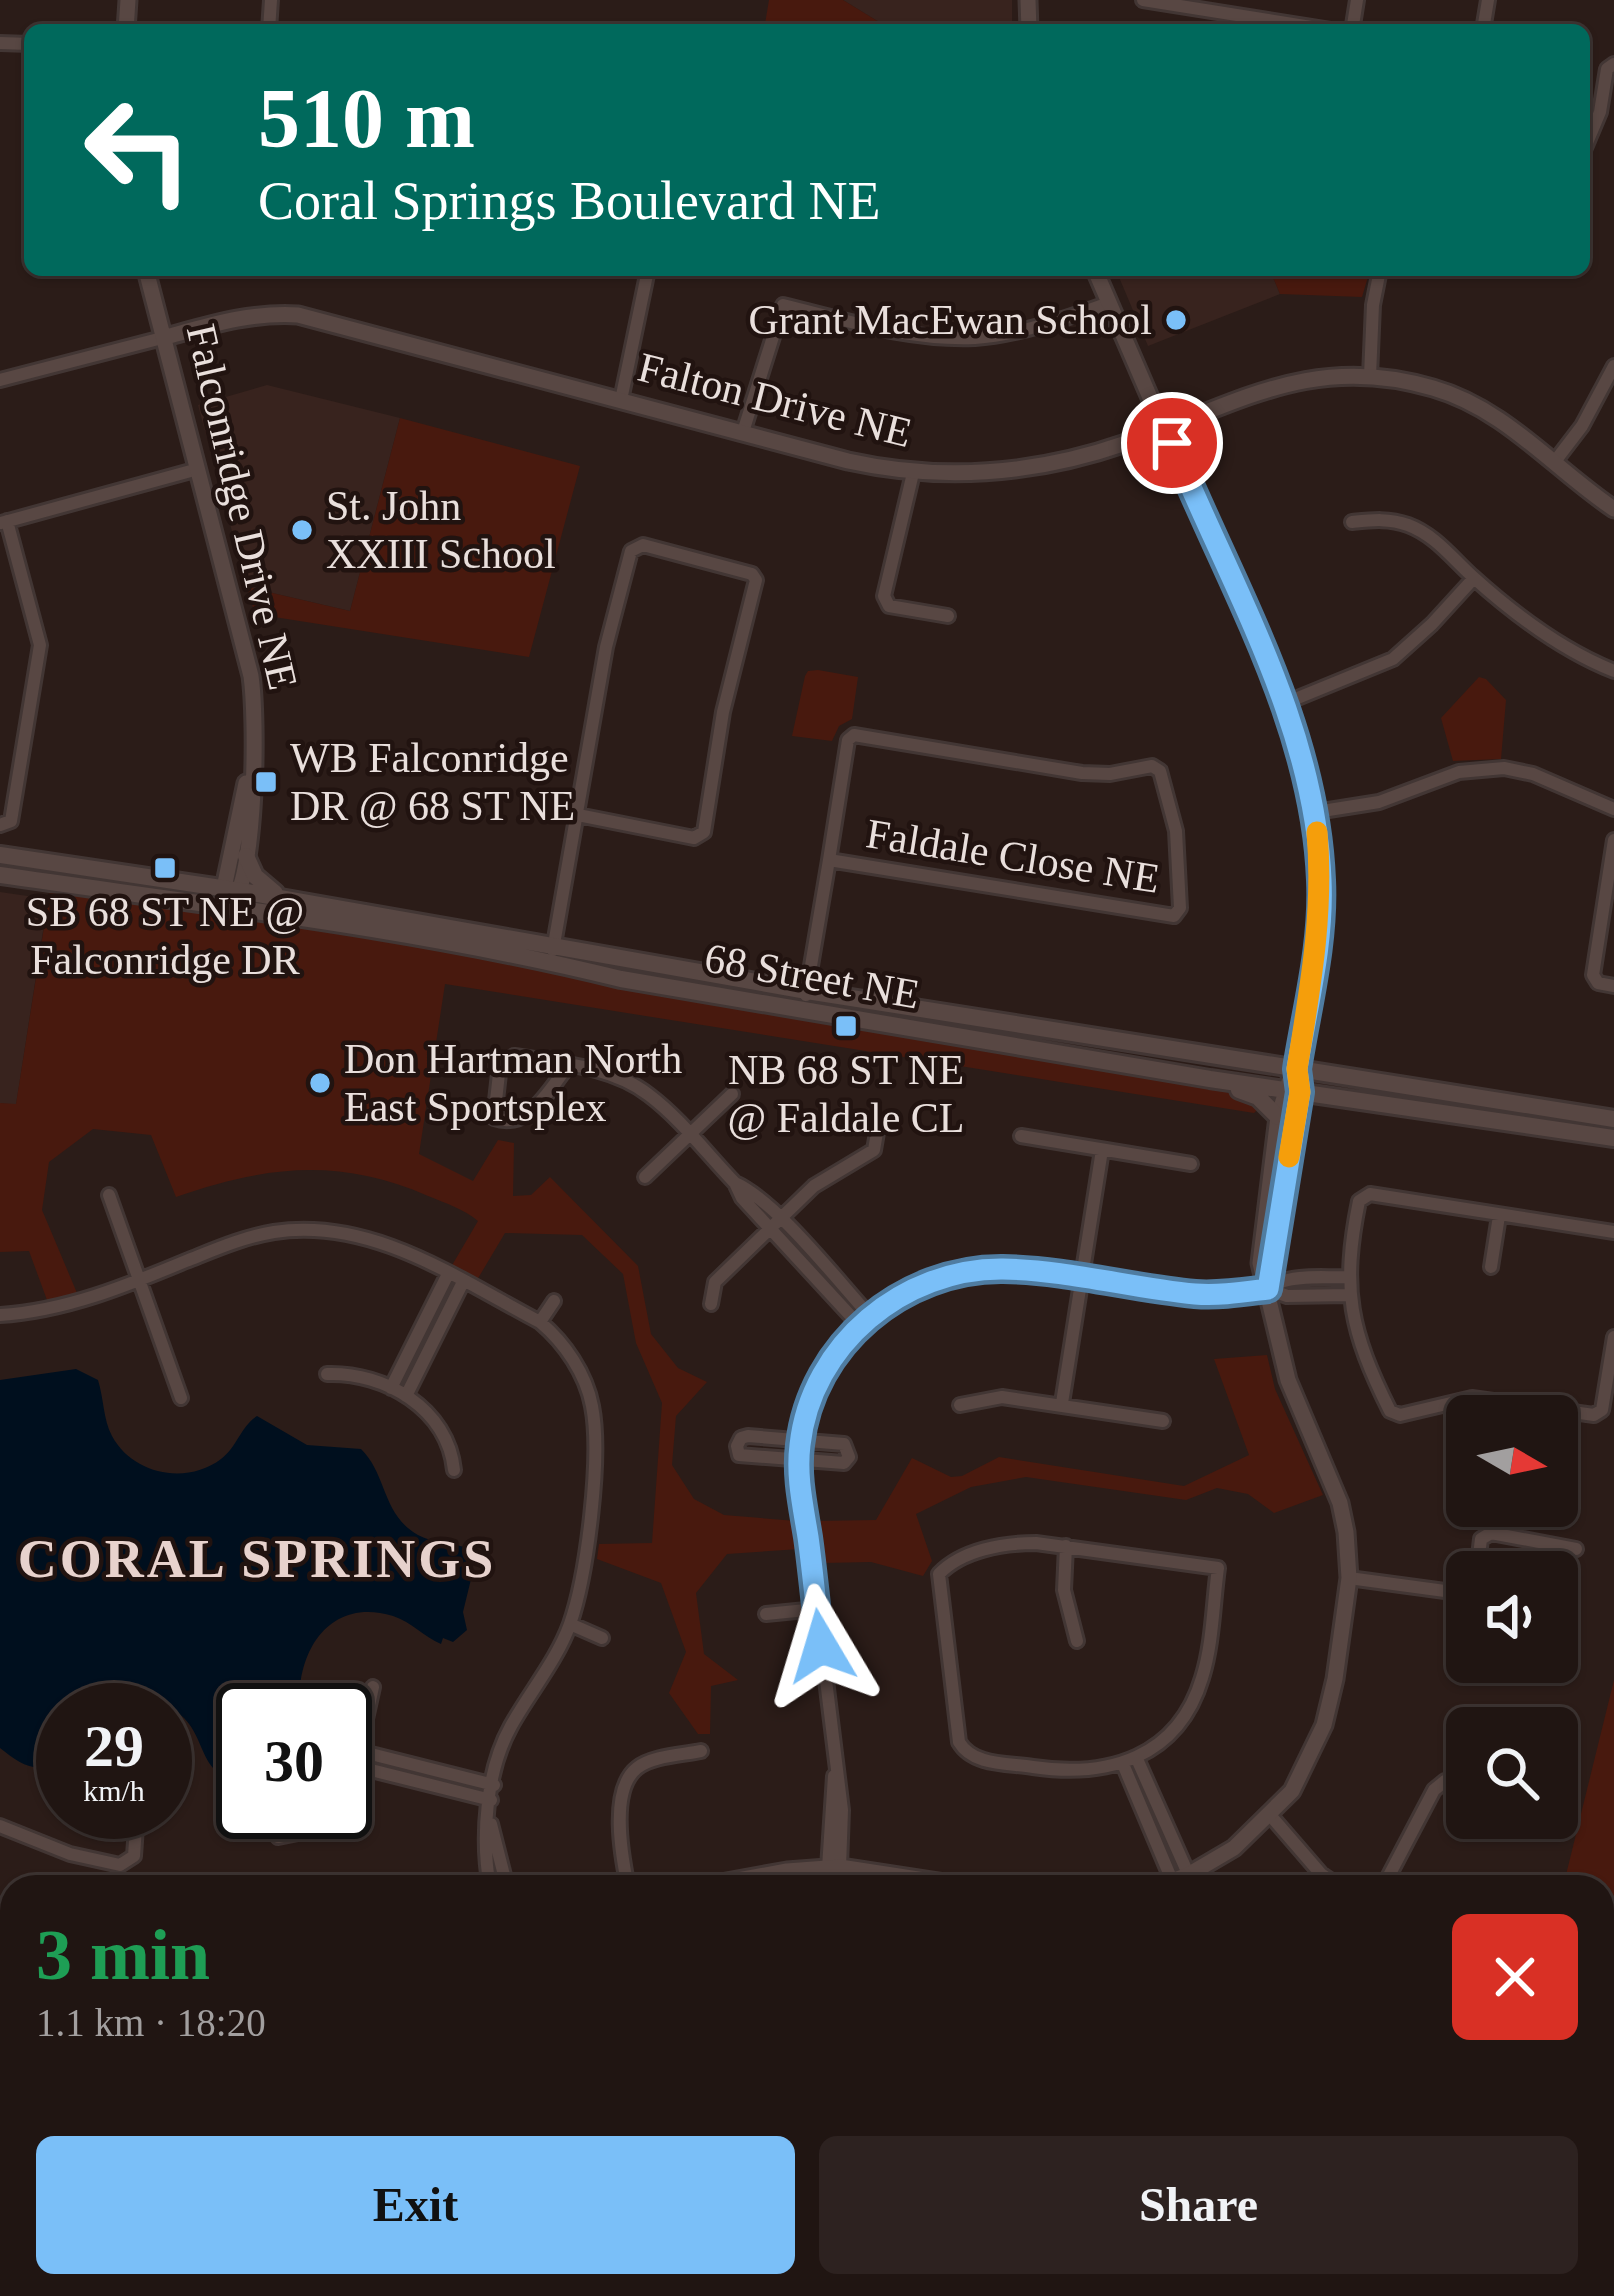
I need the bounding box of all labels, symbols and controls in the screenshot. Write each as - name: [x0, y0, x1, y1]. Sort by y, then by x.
- icon: left: [60, 72, 216, 228]
- text: 510 m: [258, 72, 475, 165]
- text: Coral Springs Boulevard NE: [258, 171, 880, 231]
- place label: Grant MacEwan School: [748, 297, 1152, 343]
- marker: Grant MacEwan School: [1163, 307, 1189, 333]
- street label: Falconridge Drive NE: [178, 320, 306, 694]
- street label: Falton Drive NE: [634, 344, 916, 456]
- pin: [1121, 392, 1223, 494]
- icon: arrive: [1139, 410, 1205, 476]
- place label: St. John XXIII School: [326, 483, 556, 577]
- marker: St. John XXIII School: [289, 517, 315, 543]
- place label: WB Falconridge DR @ 68 ST NE: [290, 735, 575, 829]
- marker: WB Falconridge DR @ 68 ST NE: [253, 769, 279, 795]
- street label: Faldale Close NE: [863, 810, 1163, 902]
- marker: SB 68 ST NE @ Falconridge DR: [152, 855, 178, 881]
- place label: SB 68 ST NE @ Falconridge DR: [26, 889, 304, 983]
- street label: 68 Street NE: [701, 935, 923, 1017]
- marker: NB 68 ST NE @ Faldale CL: [833, 1013, 859, 1039]
- place label: Don Hartman North East Sportsplex: [344, 1036, 682, 1130]
- place label: NB 68 ST NE @ Faldale CL: [728, 1047, 964, 1141]
- marker: Don Hartman North East Sportsplex: [307, 1070, 333, 1096]
- north arrow: [1446, 1395, 1578, 1527]
- map controls: [1446, 1395, 1578, 1839]
- district label: CORAL SPRINGS: [18, 1529, 496, 1589]
- button: sound: [1446, 1551, 1578, 1683]
- position arrow: [758, 1583, 884, 1709]
- speed limit sign: 30: [216, 1683, 372, 1839]
- button: search: [1446, 1707, 1578, 1839]
- text: 29: [84, 1713, 144, 1779]
- text: km/h: [83, 1774, 145, 1807]
- button: close: [1452, 1914, 1578, 2040]
- text: 3 min: [36, 1915, 210, 1995]
- text: 1.1 km · 18:20: [36, 2001, 266, 2044]
- button: Exit: [36, 2136, 795, 2274]
- button: Share: [819, 2136, 1578, 2274]

